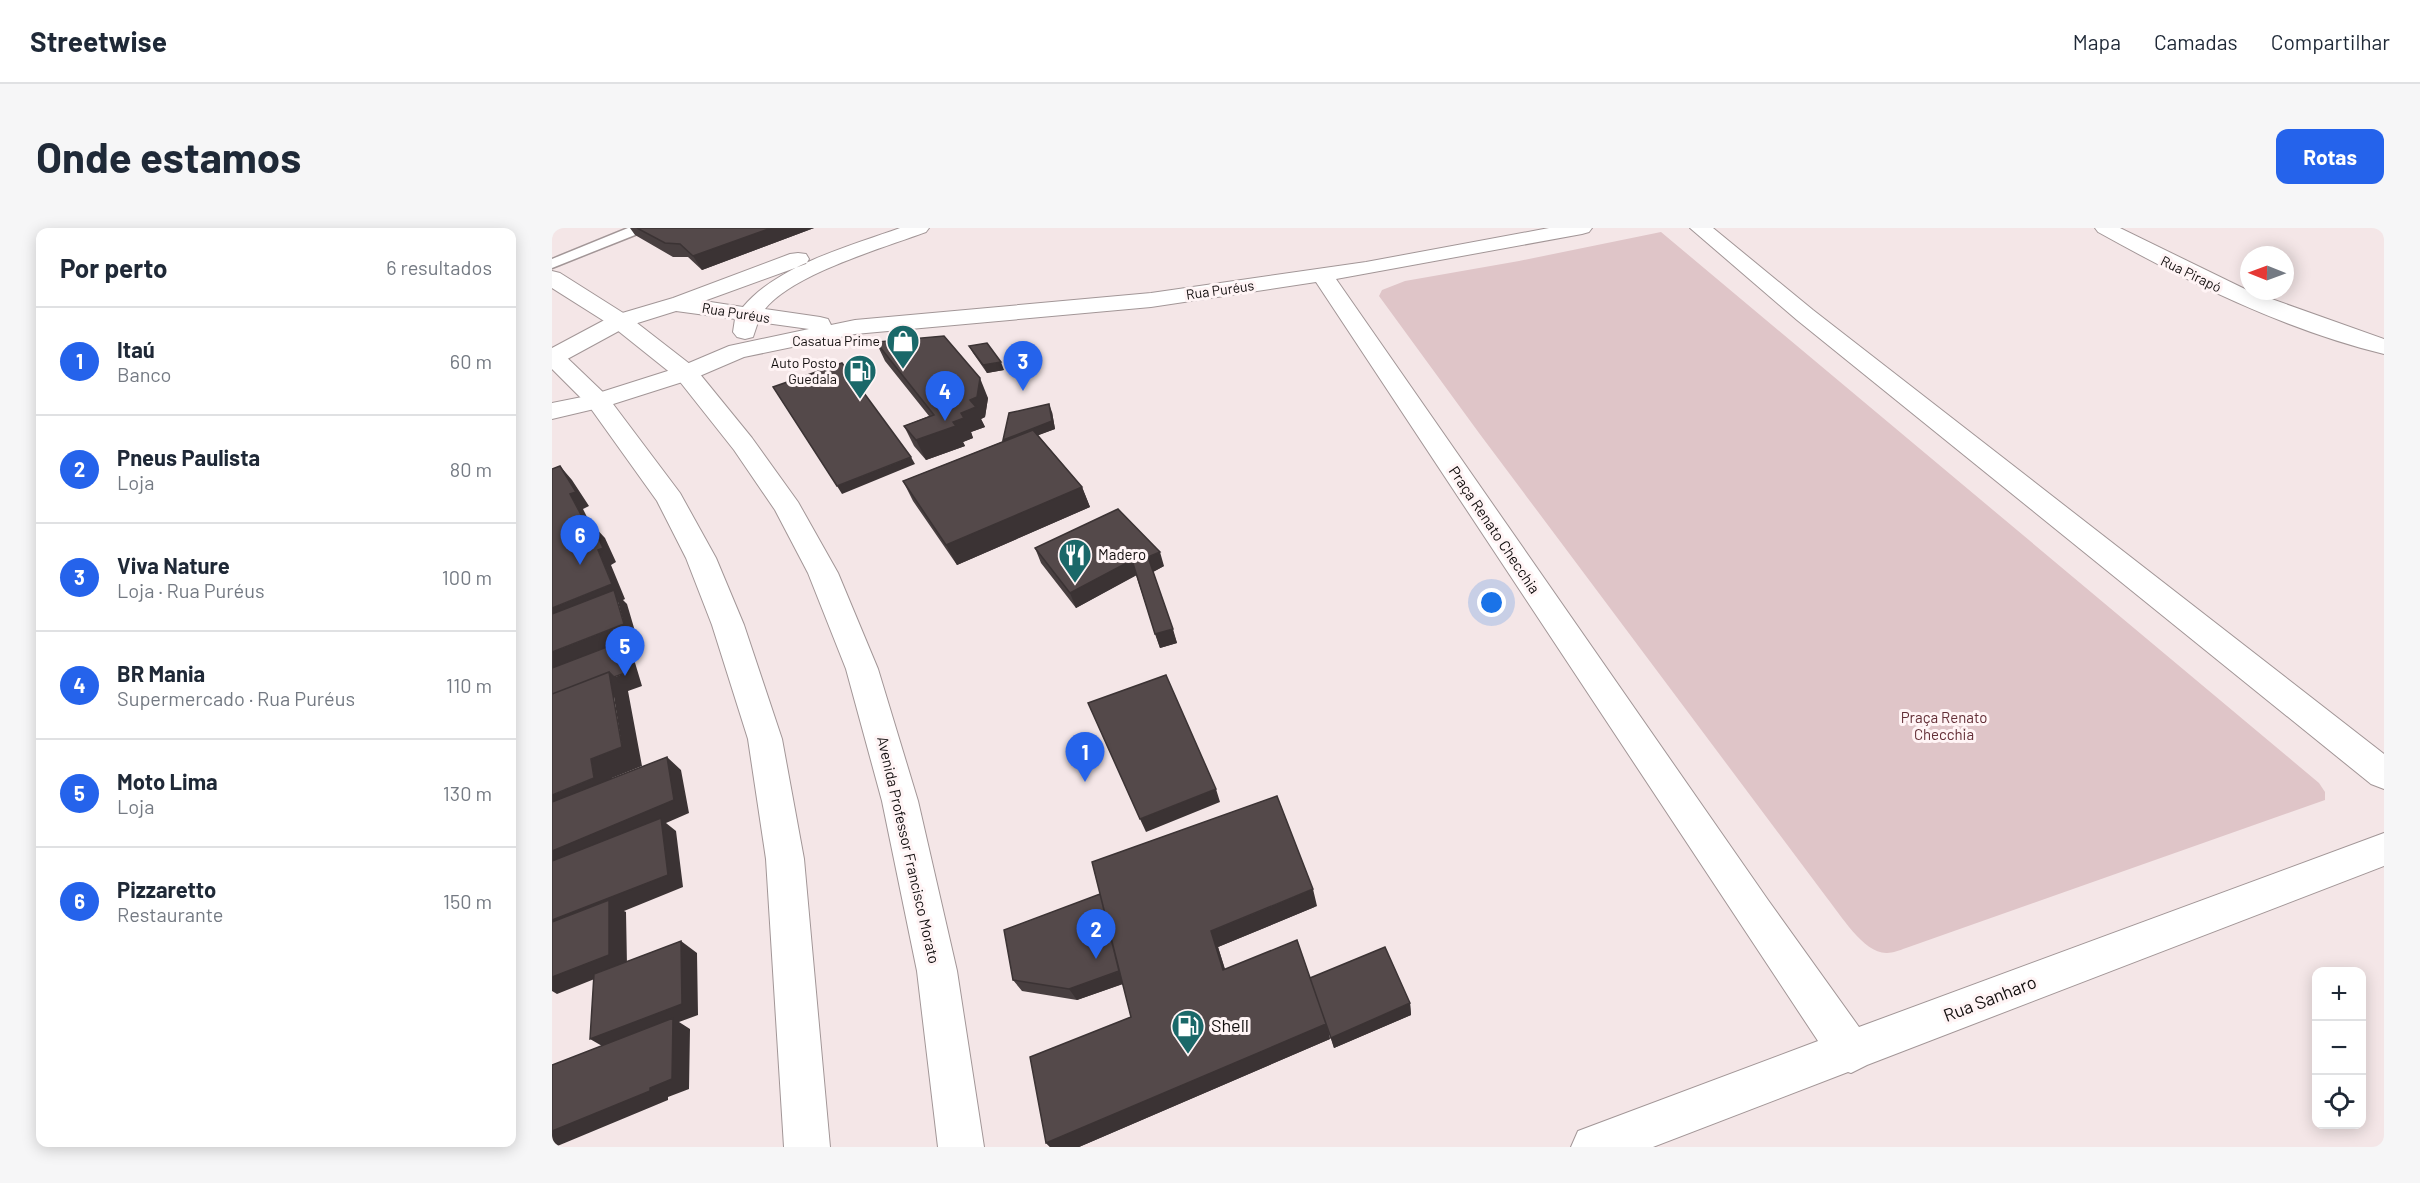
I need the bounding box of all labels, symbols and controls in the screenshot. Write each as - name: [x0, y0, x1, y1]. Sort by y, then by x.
- text: Streetwise: [30, 24, 167, 58]
- text: Mapa: [2073, 29, 2121, 54]
- text: Camadas: [2154, 29, 2238, 54]
- text: Compartilhar: [2271, 29, 2390, 54]
- button: Rotas: [2276, 129, 2384, 184]
- text: Onde estamos: [36, 131, 301, 181]
- north arrow: [2240, 246, 2294, 300]
- text: Por perto: [60, 252, 168, 283]
- street label: Rua Pirapó: [2158, 252, 2224, 295]
- text: 6 resultados: [386, 255, 492, 279]
- street label: Rua Puréus: [1185, 276, 1255, 303]
- street label: Rua Puréus: [701, 299, 772, 326]
- shop icon: Casatua Prime: [885, 323, 921, 370]
- place label: Casatua Prime: [792, 332, 880, 349]
- text: Itaú: [117, 336, 155, 362]
- pin: 3: [1004, 342, 1042, 391]
- text: 1: [76, 349, 83, 373]
- text: 60 m: [450, 349, 492, 373]
- fuel station icon: Auto Posto Guedala: [842, 353, 878, 400]
- place label: Auto Posto Guedala: [771, 354, 837, 387]
- text: Banco: [117, 362, 172, 386]
- pin: 4: [926, 372, 964, 421]
- text: Pneus Paulista: [117, 444, 260, 470]
- text: 2: [74, 457, 85, 481]
- text: 80 m: [450, 457, 492, 481]
- street label: Praça Renato Checchia: [1445, 462, 1544, 597]
- text: Loja: [117, 470, 154, 494]
- pin: 6: [561, 516, 600, 565]
- restaurant icon: Madero: [1057, 537, 1093, 584]
- place label: Madero: [1098, 545, 1146, 563]
- text: Viva Nature: [117, 552, 230, 578]
- text: 3: [74, 565, 85, 589]
- text: 100 m: [442, 565, 492, 589]
- text: Loja · Rua Puréus: [117, 578, 265, 602]
- your location: [1477, 588, 1506, 617]
- pin: 5: [606, 626, 644, 676]
- text: BR Mania: [117, 660, 205, 686]
- text: 4: [73, 673, 86, 697]
- text: 110 m: [446, 673, 492, 697]
- text: Supermercado · Rua Puréus: [117, 686, 355, 710]
- park label: Praça Renato Checchia: [1901, 708, 1987, 743]
- pin: 1: [1066, 732, 1104, 782]
- street label: Avenida Professor Francisco Morato: [874, 734, 944, 965]
- text: Moto Lima: [117, 768, 218, 794]
- text: 5: [74, 781, 85, 805]
- text: 130 m: [443, 781, 492, 805]
- text: Loja: [117, 794, 154, 818]
- text: Pizzaretto: [117, 876, 216, 902]
- text: 6: [74, 889, 85, 913]
- text: 150 m: [443, 889, 492, 913]
- text: Restaurante: [117, 902, 223, 926]
- pin: 2: [1076, 910, 1116, 959]
- map controls: [2312, 967, 2366, 1129]
- button: +: [2312, 967, 2366, 1021]
- street label: Rua Sanharo: [1940, 970, 2039, 1026]
- fuel station icon: Shell: [1170, 1008, 1206, 1055]
- place label: Shell: [1211, 1014, 1249, 1036]
- button: −: [2312, 1021, 2366, 1075]
- button: locate: [2312, 1075, 2366, 1129]

